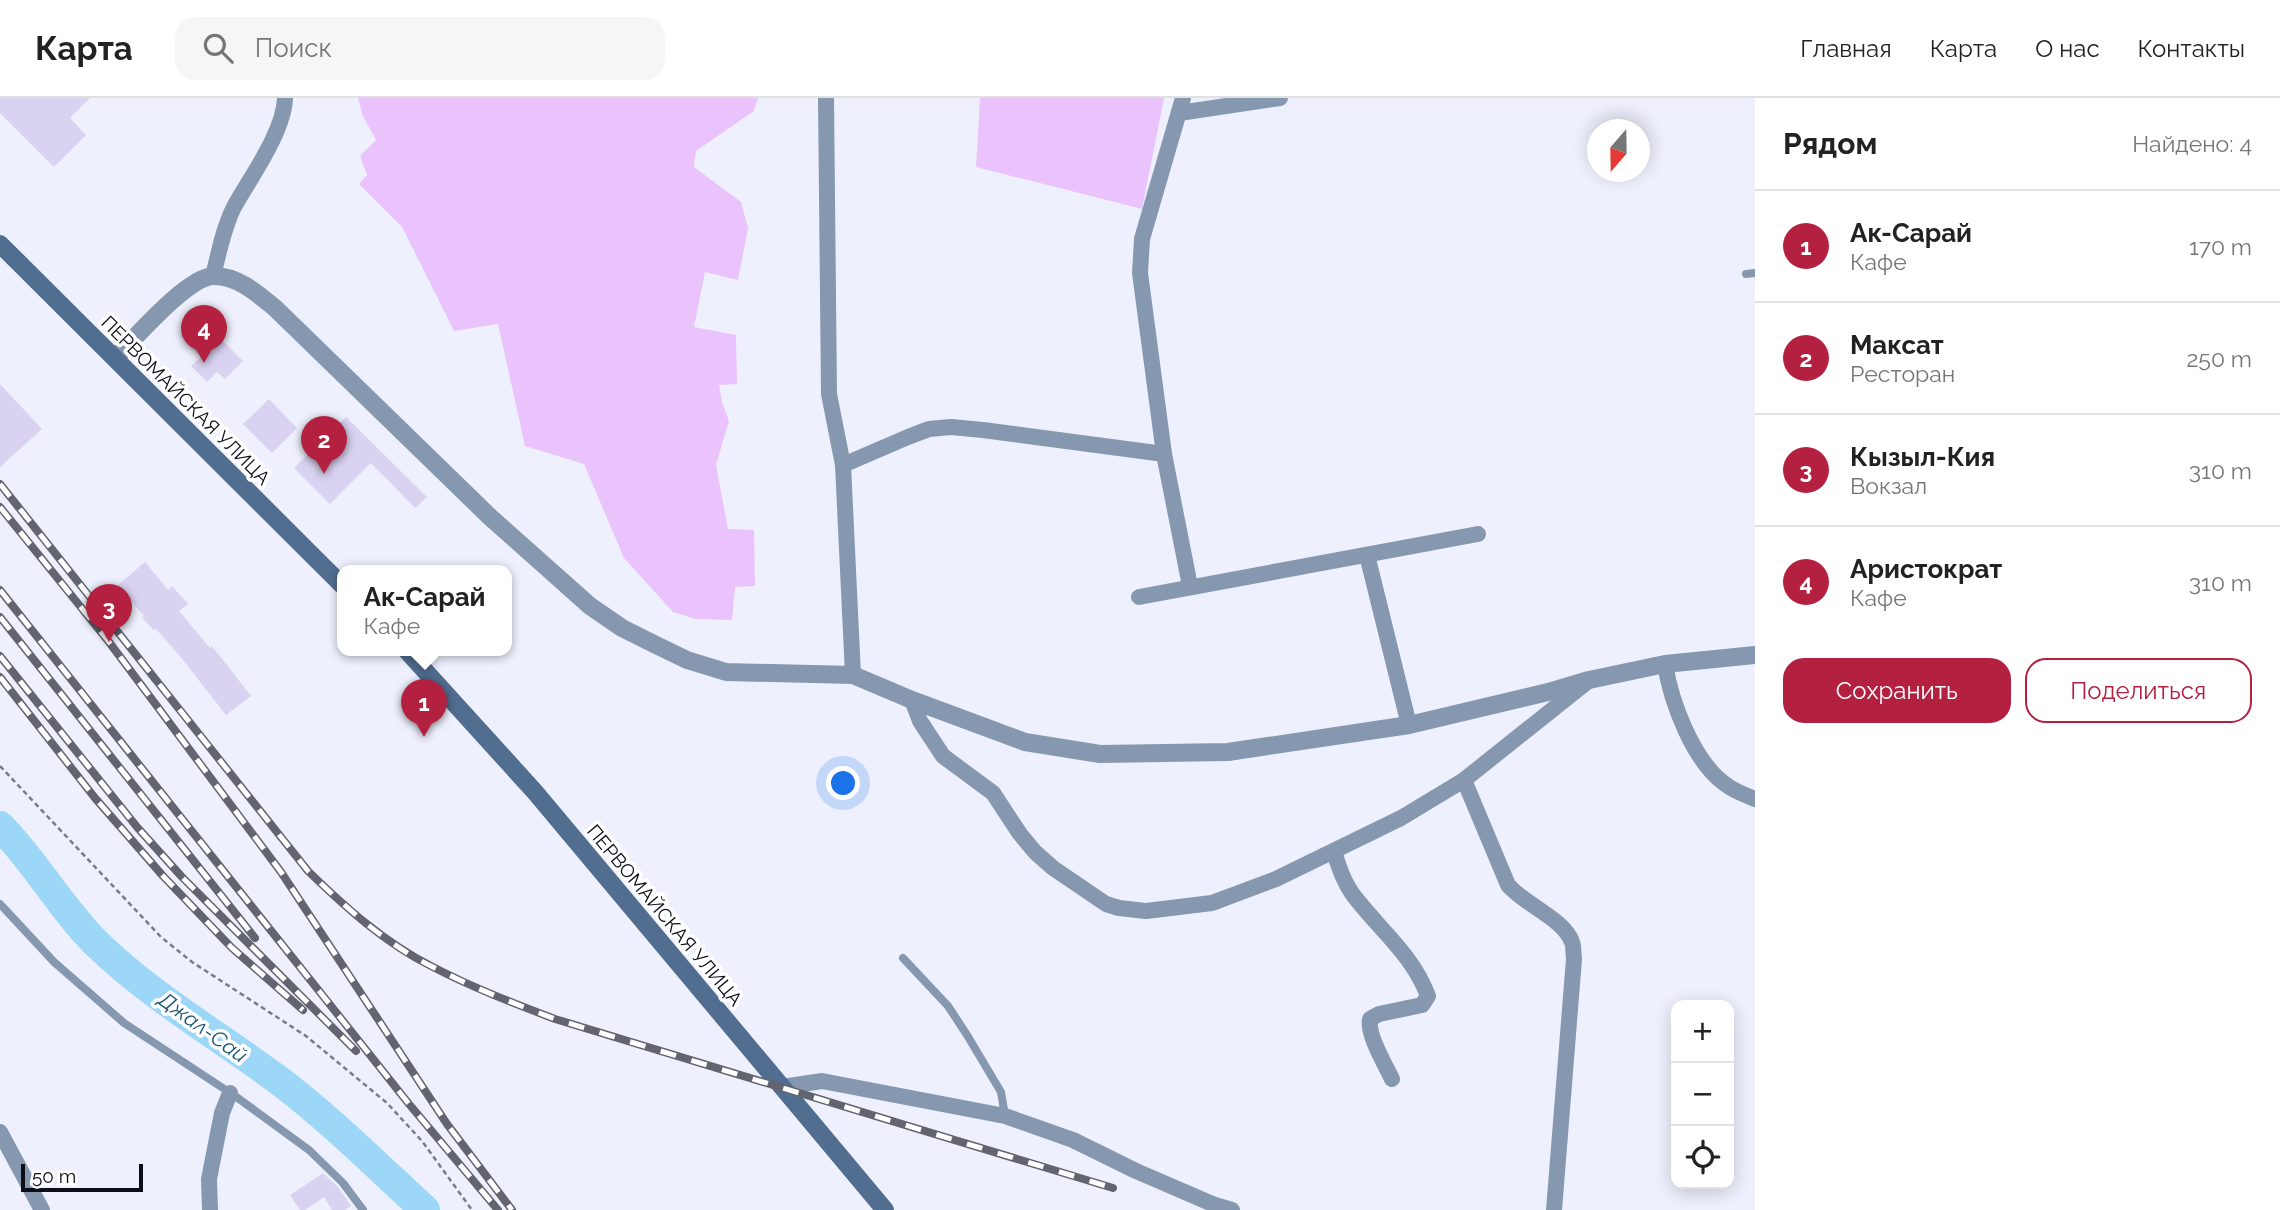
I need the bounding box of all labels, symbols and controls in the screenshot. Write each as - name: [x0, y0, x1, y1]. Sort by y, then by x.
- search box: [175, 17, 665, 80]
- text: Карта: [35, 29, 133, 68]
- icon: search: [199, 29, 237, 67]
- text: Поиск: [255, 33, 332, 63]
- text: Главная: [1800, 34, 1892, 63]
- text: Карта: [1930, 34, 1997, 63]
- text: О нас: [2035, 34, 2100, 63]
- text: Контакты: [2138, 34, 2245, 63]
- north arrow: [1587, 119, 1650, 182]
- text: Рядом: [1783, 126, 1877, 161]
- text: Найдено: 4: [2132, 130, 2252, 157]
- text: Ак-Сарай: [1850, 218, 1972, 248]
- text: 1: [1800, 233, 1812, 260]
- text: 170 m: [2189, 233, 2252, 260]
- text: Кафе: [1850, 248, 1907, 275]
- pin: 4: [181, 305, 227, 363]
- street label: ПЕРВОМАЙСКАЯ УЛИЦА: [97, 311, 275, 489]
- text: Максат: [1850, 330, 1944, 360]
- text: 2: [1800, 345, 1812, 372]
- text: 250 m: [2186, 345, 2252, 372]
- text: Ресторан: [1850, 360, 1955, 387]
- pin: 2: [301, 416, 347, 474]
- text: Кызыл-Кия: [1850, 442, 1995, 472]
- text: 3: [1800, 457, 1812, 484]
- text: 310 m: [2189, 457, 2252, 484]
- text: Вокзал: [1850, 472, 1927, 499]
- text: Аристократ: [1850, 554, 2002, 584]
- popup: [337, 565, 512, 656]
- text: 4: [1799, 569, 1813, 596]
- text: 310 m: [2189, 569, 2252, 596]
- text: Ак-Сарай: [363, 582, 486, 612]
- pin: 3: [86, 584, 132, 642]
- text: Кафе: [1850, 584, 1907, 611]
- text: Кафе: [363, 612, 420, 639]
- button: Сохранить: [1783, 658, 2011, 723]
- button: Поделиться: [2025, 658, 2252, 723]
- pin: 1: [401, 679, 447, 737]
- your location: [826, 766, 860, 800]
- street label: ПЕРВОМАЙСКАЯ УЛИЦА: [583, 820, 747, 1010]
- water label: Джал-Сай: [153, 986, 252, 1068]
- map controls: [1671, 1000, 1734, 1189]
- button: +: [1671, 1000, 1734, 1063]
- button: −: [1671, 1063, 1734, 1126]
- button: locate: [1671, 1126, 1734, 1189]
- scale bar: [21, 1161, 144, 1193]
- text: 50 m: [32, 1165, 76, 1187]

